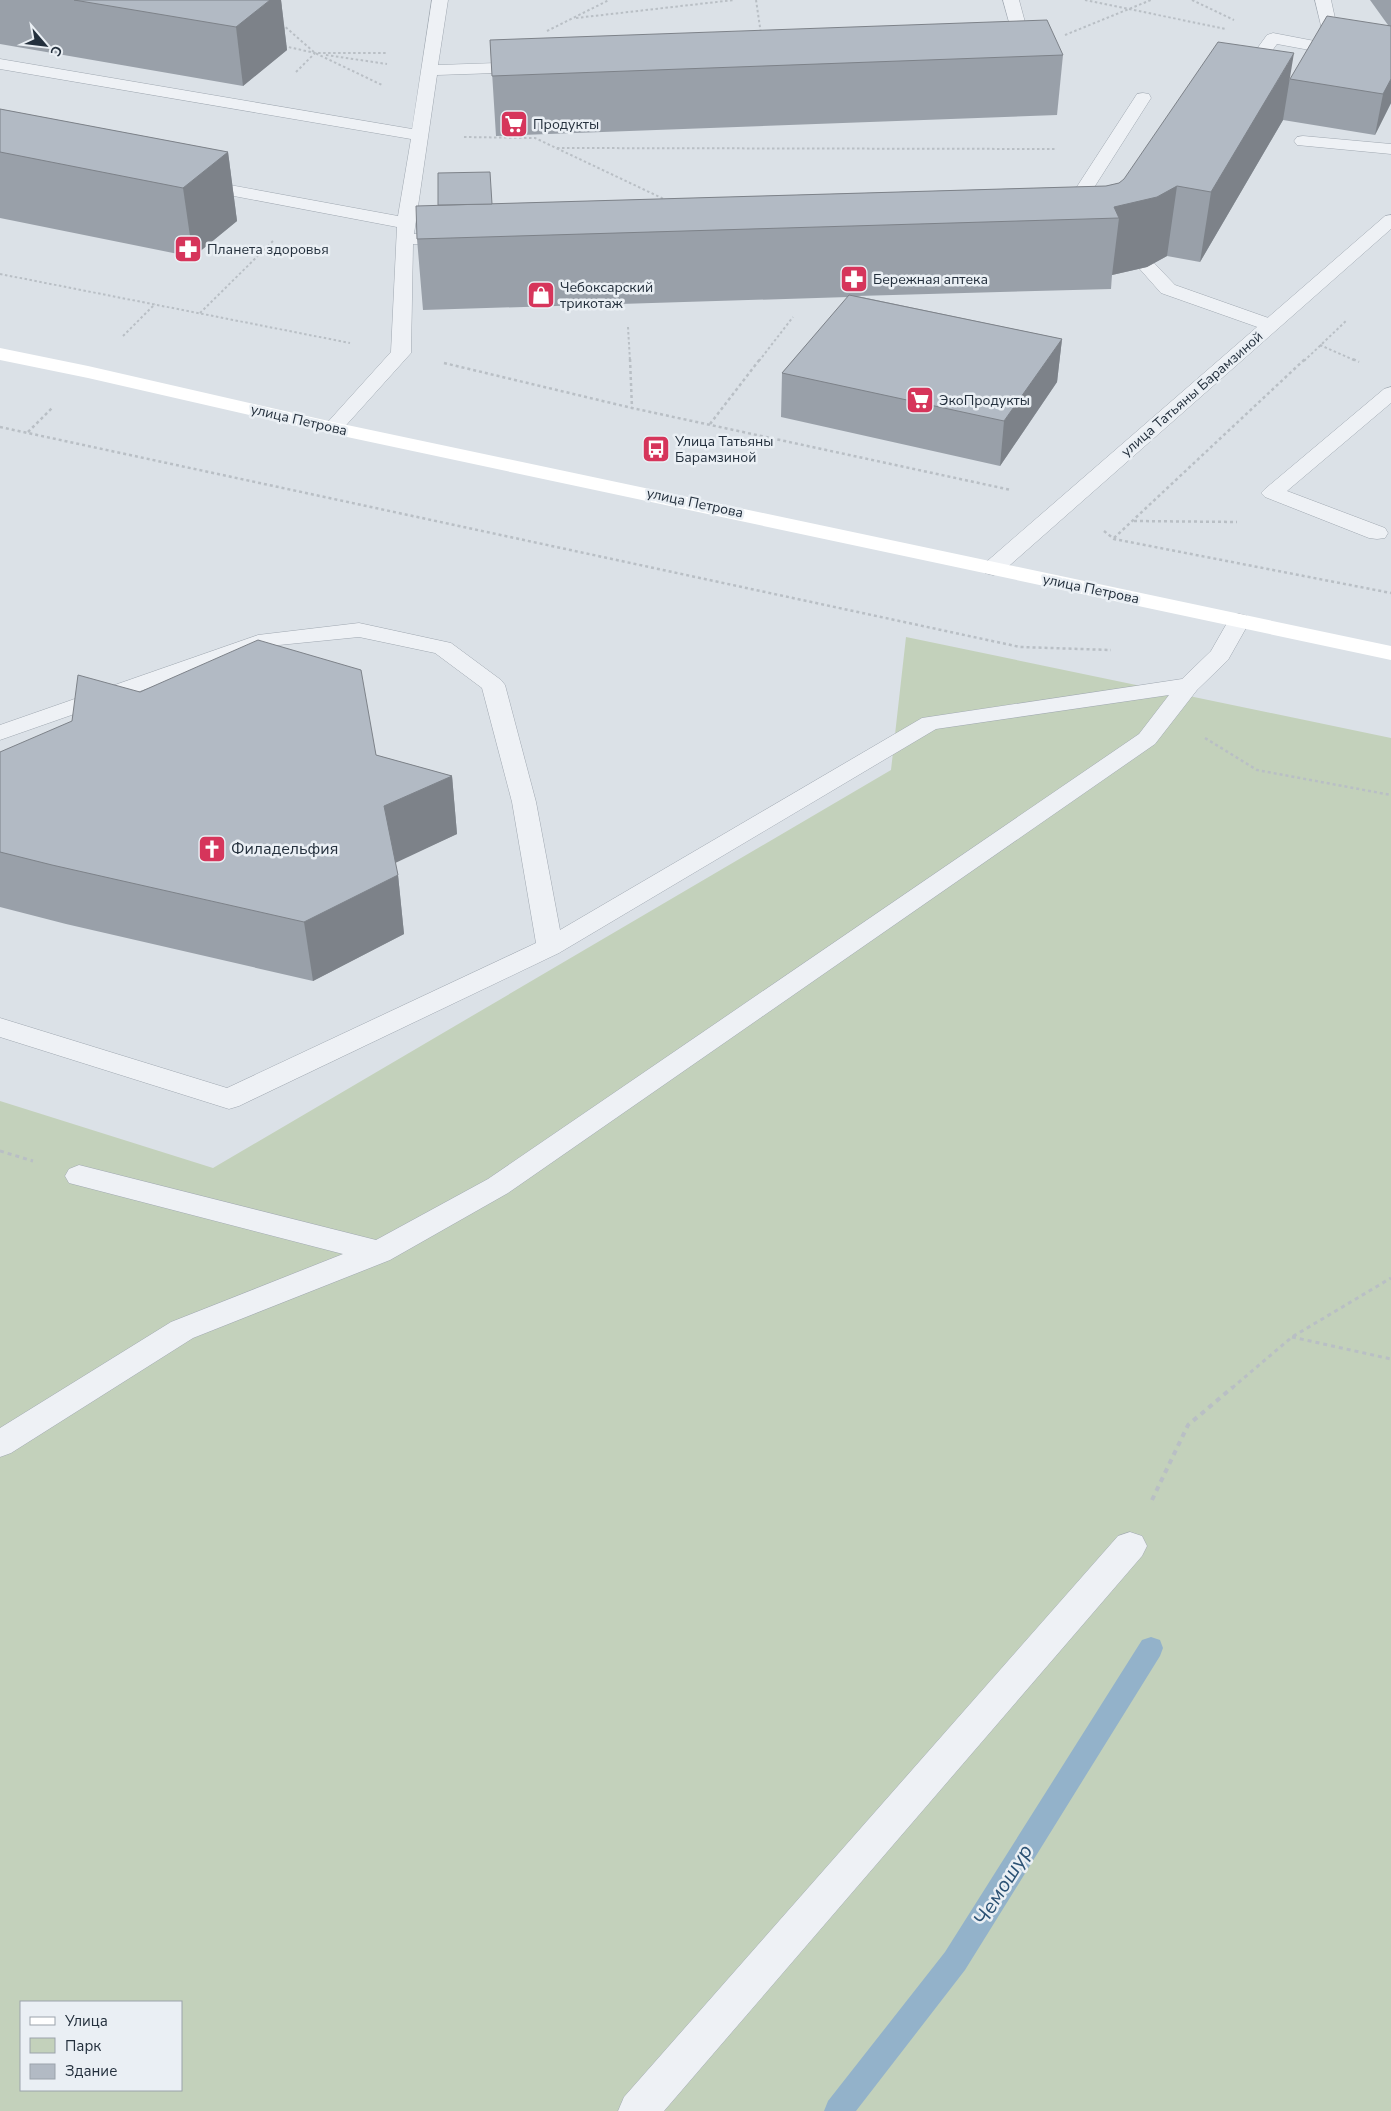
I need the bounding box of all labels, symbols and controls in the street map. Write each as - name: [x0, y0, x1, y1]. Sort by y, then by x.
- north arrow: [20, 20, 70, 70]
- text: С: [45, 42, 67, 60]
- supermarket icon: Продукты: [499, 109, 529, 139]
- place label: Продукты: [533, 115, 599, 134]
- pharmacy icon: Планета здоровья: [173, 234, 203, 264]
- place label: Планета здоровья: [207, 240, 329, 259]
- pharmacy icon: Бережная аптека: [839, 264, 869, 294]
- place label: Бережная аптека: [873, 270, 988, 289]
- place label: Чебоксарский трикотаж: [560, 278, 653, 313]
- shop icon: Чебоксарский трикотаж: [526, 280, 556, 310]
- street label: улица Татьяны Барамзиной: [1117, 327, 1267, 461]
- supermarket icon: ЭкоПродукты: [905, 385, 935, 415]
- place label: ЭкоПродукты: [939, 391, 1030, 410]
- street label: улица Петрова: [249, 400, 349, 440]
- place label: Улица Татьяны Барамзиной: [674, 432, 773, 467]
- bus stop icon: Улица Татьяны Барамзиной: [641, 434, 671, 464]
- street label: улица Петрова: [645, 483, 745, 523]
- street label: улица Петрова: [1041, 569, 1141, 609]
- church icon: Филадельфия: [197, 834, 227, 864]
- place label: Филадельфия: [231, 838, 338, 860]
- water label: Чемошур: [967, 1839, 1039, 1931]
- legend: [20, 2001, 182, 2091]
- text: Улица: [64, 2011, 108, 2031]
- text: Парк: [65, 2036, 101, 2056]
- text: Здание: [65, 2061, 117, 2081]

